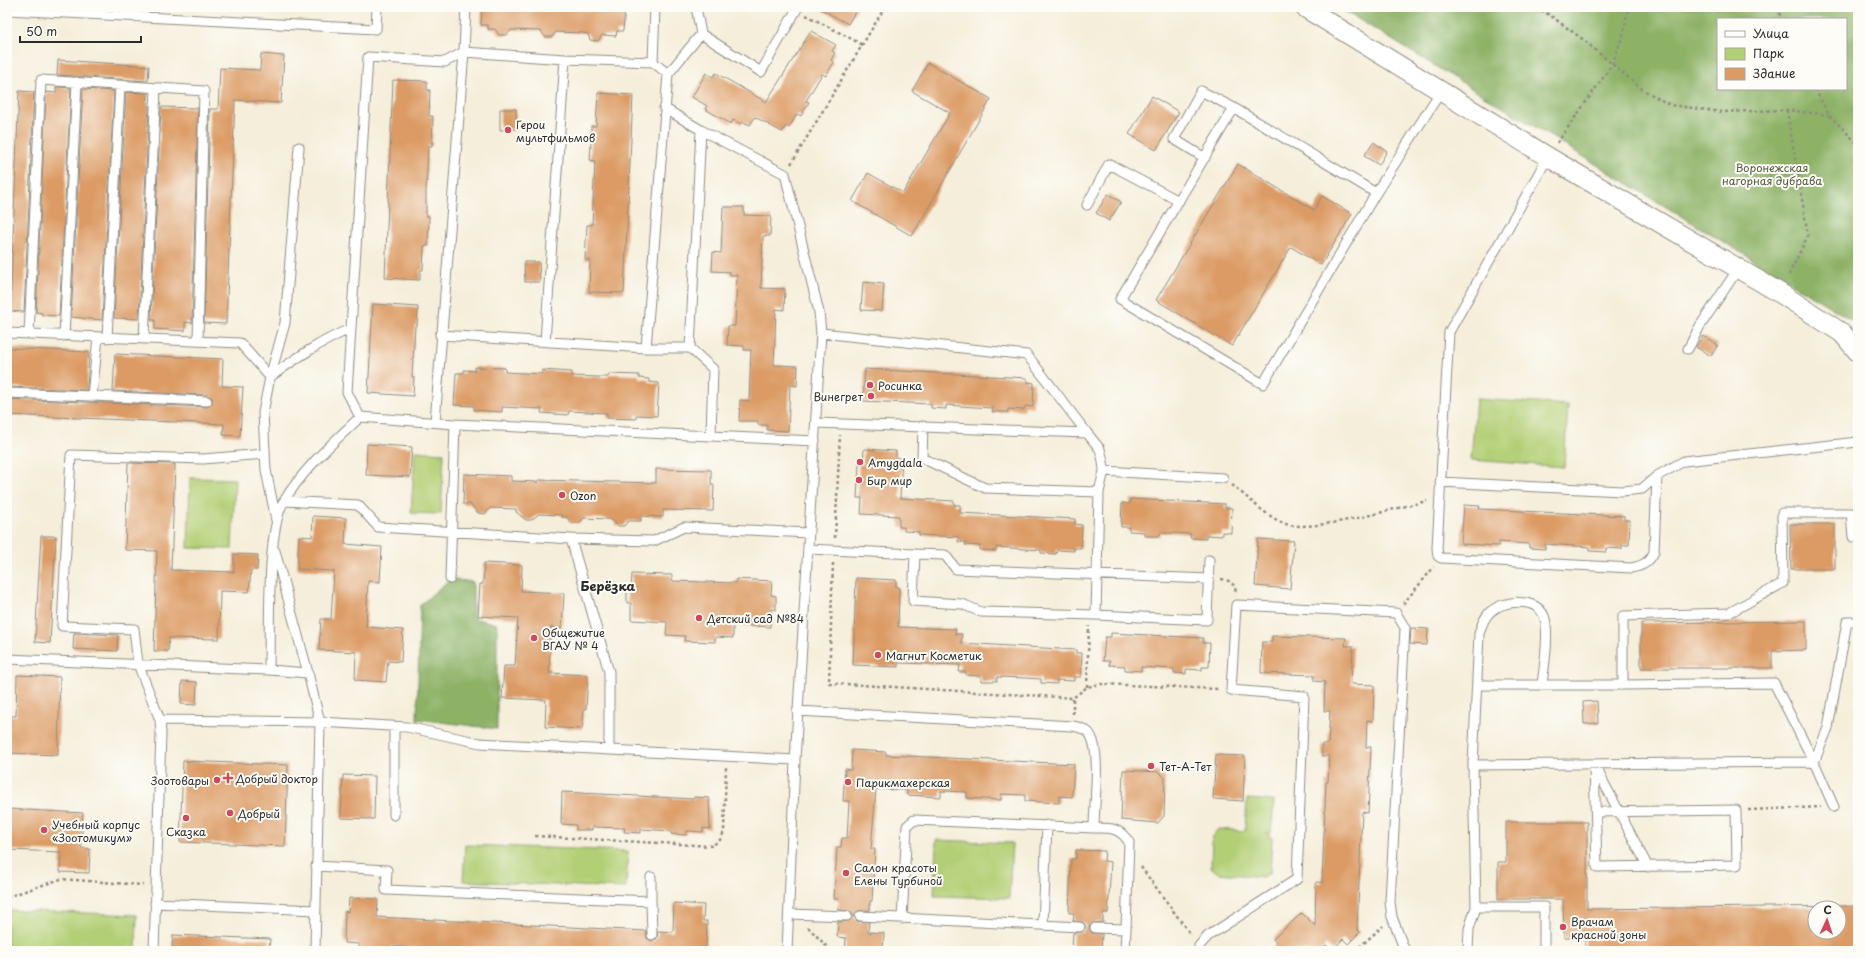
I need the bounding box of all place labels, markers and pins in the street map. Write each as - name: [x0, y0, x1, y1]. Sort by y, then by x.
- place label: Герои мультфильмов: [516, 116, 595, 146]
- marker: Герои мультфильмов: [503, 125, 513, 135]
- place label: Росинка: [878, 377, 922, 394]
- marker: Росинка: [865, 380, 875, 390]
- place label: Винегрет: [813, 388, 864, 405]
- marker: Винегрет: [866, 391, 876, 401]
- place label: Amygdala: [868, 454, 922, 471]
- marker: Amygdala: [855, 457, 865, 467]
- place label: Бир мир: [867, 472, 913, 489]
- marker: Бир мир: [854, 475, 864, 485]
- place label: Ozon: [570, 487, 596, 504]
- marker: Ozon: [557, 490, 567, 500]
- place label: Детский сад №84: [706, 610, 804, 627]
- marker: Детский сад №84: [694, 613, 704, 623]
- place label: Общежитие ВГАУ № 4: [542, 624, 605, 654]
- marker: Общежитие ВГАУ № 4: [529, 633, 539, 643]
- place label: Магнит Косметик: [886, 647, 982, 664]
- marker: Магнит Косметик: [873, 650, 883, 660]
- place label: Тет-А-Тет: [1159, 758, 1212, 775]
- marker: Тет-А-Тет: [1146, 761, 1156, 771]
- place label: Добрый доктор: [235, 770, 318, 787]
- place label: Зоотовары: [150, 772, 209, 789]
- marker: Добрый доктор: [223, 773, 233, 783]
- place label: Парикмахерская: [856, 774, 950, 791]
- marker: Зоотовары: [212, 775, 222, 785]
- marker: Парикмахерская: [843, 777, 853, 787]
- place label: Добрый: [237, 805, 280, 822]
- marker: Добрый: [225, 808, 235, 818]
- marker: Сказка: [181, 813, 191, 823]
- place label: Учебный корпус «Зоотомикум»: [52, 816, 140, 846]
- place label: Сказка: [166, 823, 206, 840]
- marker: Учебный корпус «Зоотомикум»: [39, 825, 49, 835]
- place label: Салон красоты Елены Турбиной: [854, 859, 943, 889]
- marker: Салон красоты Елены Турбиной: [841, 868, 851, 878]
- place label: Врачам красной зоны: [1571, 913, 1646, 943]
- marker: Врачам красной зоны: [1558, 922, 1568, 932]

